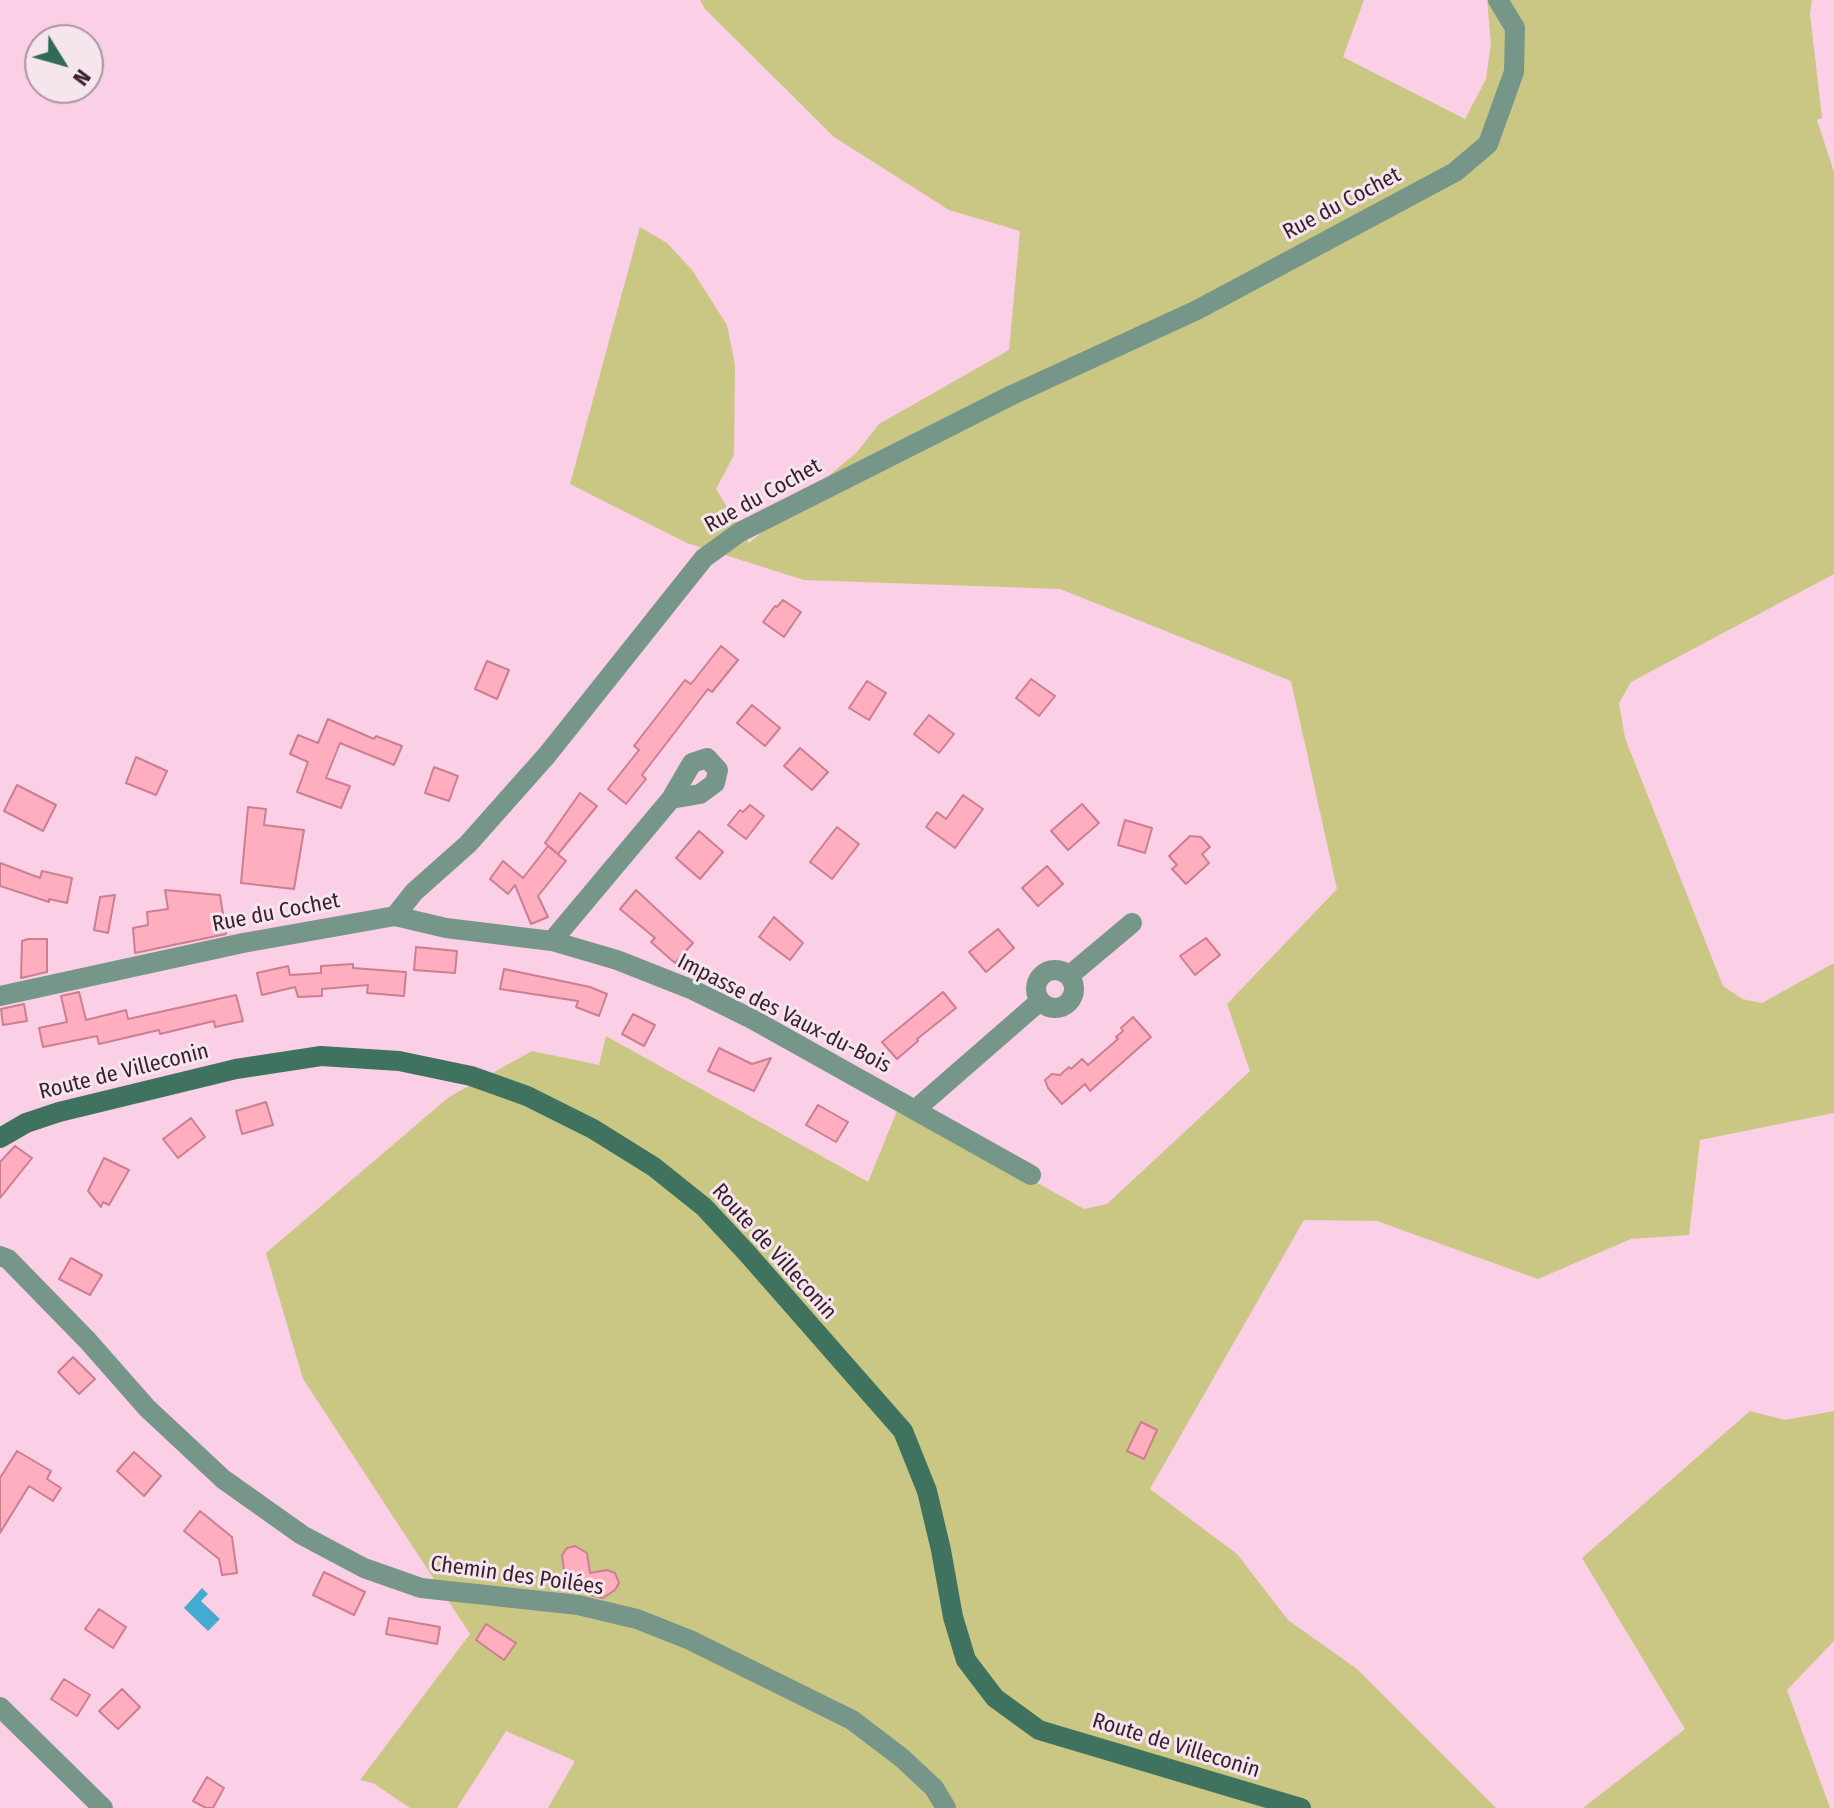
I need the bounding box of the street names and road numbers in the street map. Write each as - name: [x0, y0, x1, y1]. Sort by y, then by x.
- street label: Rue du Cochet: [1279, 162, 1405, 246]
- street label: Rue du Cochet: [700, 453, 826, 539]
- street label: Rue du Cochet: [210, 888, 342, 938]
- street label: Impasse des Vaux-du-Bois: [673, 949, 895, 1079]
- street label: Route de Villeconin: [36, 1038, 212, 1106]
- street label: Route de Villeconin: [706, 1179, 842, 1325]
- street label: Chemin des Poilées: [429, 1551, 605, 1601]
- street label: Route de Villeconin: [1089, 1708, 1263, 1784]

